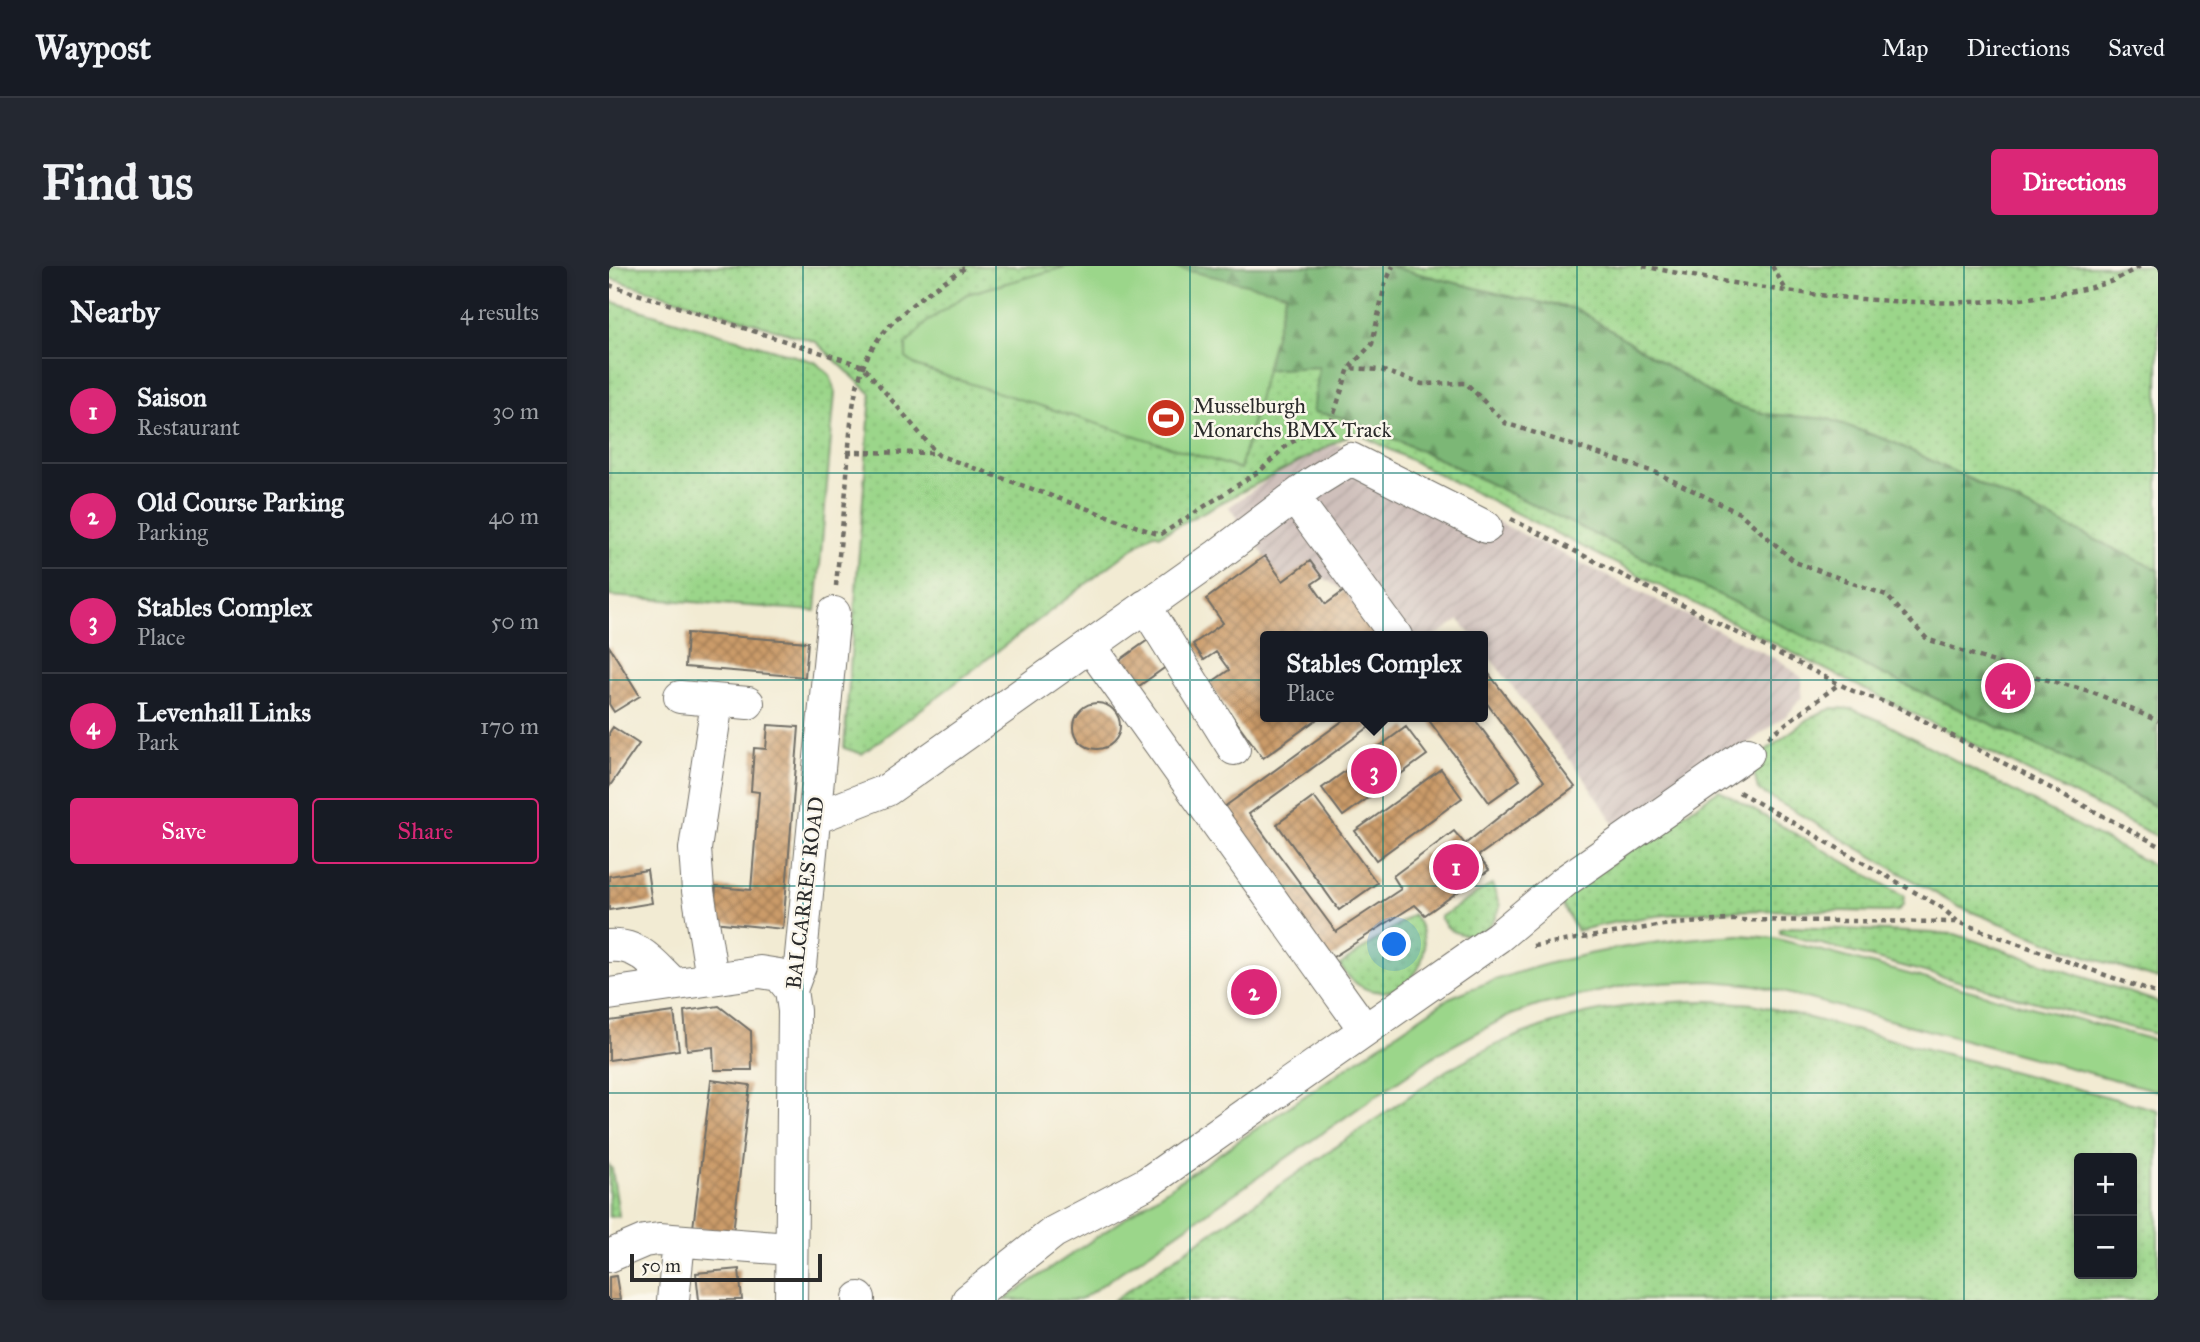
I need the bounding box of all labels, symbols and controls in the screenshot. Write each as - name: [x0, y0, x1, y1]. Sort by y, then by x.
- text: Waypost: [35, 28, 151, 68]
- text: Map: [1882, 33, 1929, 63]
- text: Directions: [1967, 33, 2070, 63]
- text: Saved: [2108, 33, 2165, 63]
- button: Directions: [1991, 149, 2158, 215]
- text: Find us: [42, 153, 193, 212]
- text: Nearby: [70, 294, 160, 330]
- text: 4 results: [460, 298, 539, 326]
- text: Saison: [137, 381, 207, 413]
- place label: Musselburgh Monarchs BMX Track: [1193, 393, 1392, 443]
- text: 1: [88, 397, 98, 425]
- text: 30 m: [492, 397, 539, 425]
- sports icon: Musselburgh Monarchs BMX Track: [1145, 397, 1187, 439]
- text: Restaurant: [137, 413, 240, 441]
- text: Old Course Parking: [137, 486, 343, 518]
- text: 2: [87, 502, 99, 530]
- text: 40 m: [489, 502, 539, 530]
- text: Parking: [137, 518, 208, 546]
- text: Stables Complex: [137, 591, 312, 623]
- text: 3: [88, 607, 98, 635]
- text: 50 m: [491, 607, 539, 635]
- text: Place: [137, 623, 185, 651]
- popup: [1260, 631, 1488, 722]
- text: Stables Complex: [1286, 647, 1462, 679]
- pin: 4: [1985, 660, 2031, 712]
- text: Place: [1286, 679, 1335, 707]
- text: Levenhall Links: [137, 696, 311, 728]
- text: 4: [87, 712, 99, 740]
- text: 170 m: [480, 712, 539, 740]
- text: Park: [137, 728, 179, 756]
- pin: 3: [1351, 745, 1397, 797]
- street label: BALCARRES ROAD: [780, 795, 830, 991]
- button: Save: [70, 798, 298, 864]
- button: Share: [312, 798, 539, 864]
- pin: 1: [1433, 841, 1479, 893]
- your location: [1377, 927, 1411, 961]
- pin: 2: [1231, 966, 1277, 1018]
- map controls: [2074, 1153, 2137, 1279]
- button: +: [2074, 1153, 2137, 1216]
- button: −: [2074, 1216, 2137, 1279]
- scale bar: [630, 1251, 823, 1283]
- text: 50 m: [641, 1254, 681, 1277]

